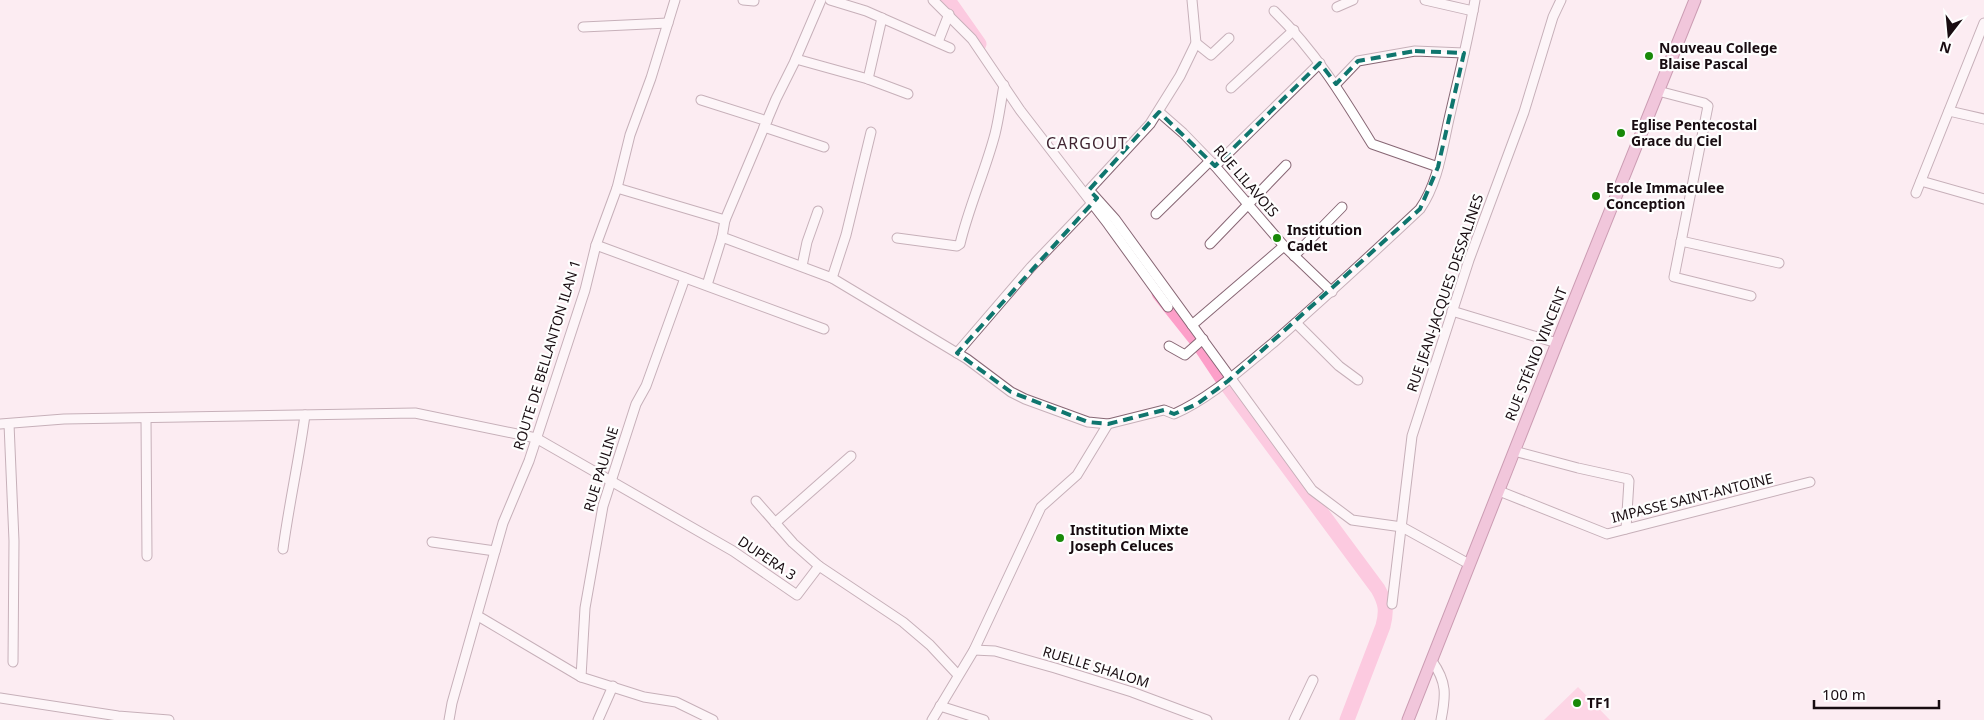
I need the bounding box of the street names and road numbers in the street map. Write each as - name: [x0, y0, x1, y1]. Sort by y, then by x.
- street label: RUE LILAVOIS: [1210, 141, 1283, 221]
- street label: RUE JEAN-JACQUES DESSALINES: [1402, 191, 1487, 394]
- street label: ROUTE DE BELLANTON ILAN 1: [509, 257, 585, 452]
- street label: RUE STÉNIO VINCENT: [1500, 284, 1571, 423]
- street label: RUE PAULINE: [579, 424, 622, 514]
- street label: IMPASSE SAINT-ANTOINE: [1609, 468, 1775, 527]
- street label: DUPERA 3: [735, 531, 800, 584]
- street label: RUELLE SHALOM: [1041, 641, 1152, 692]

